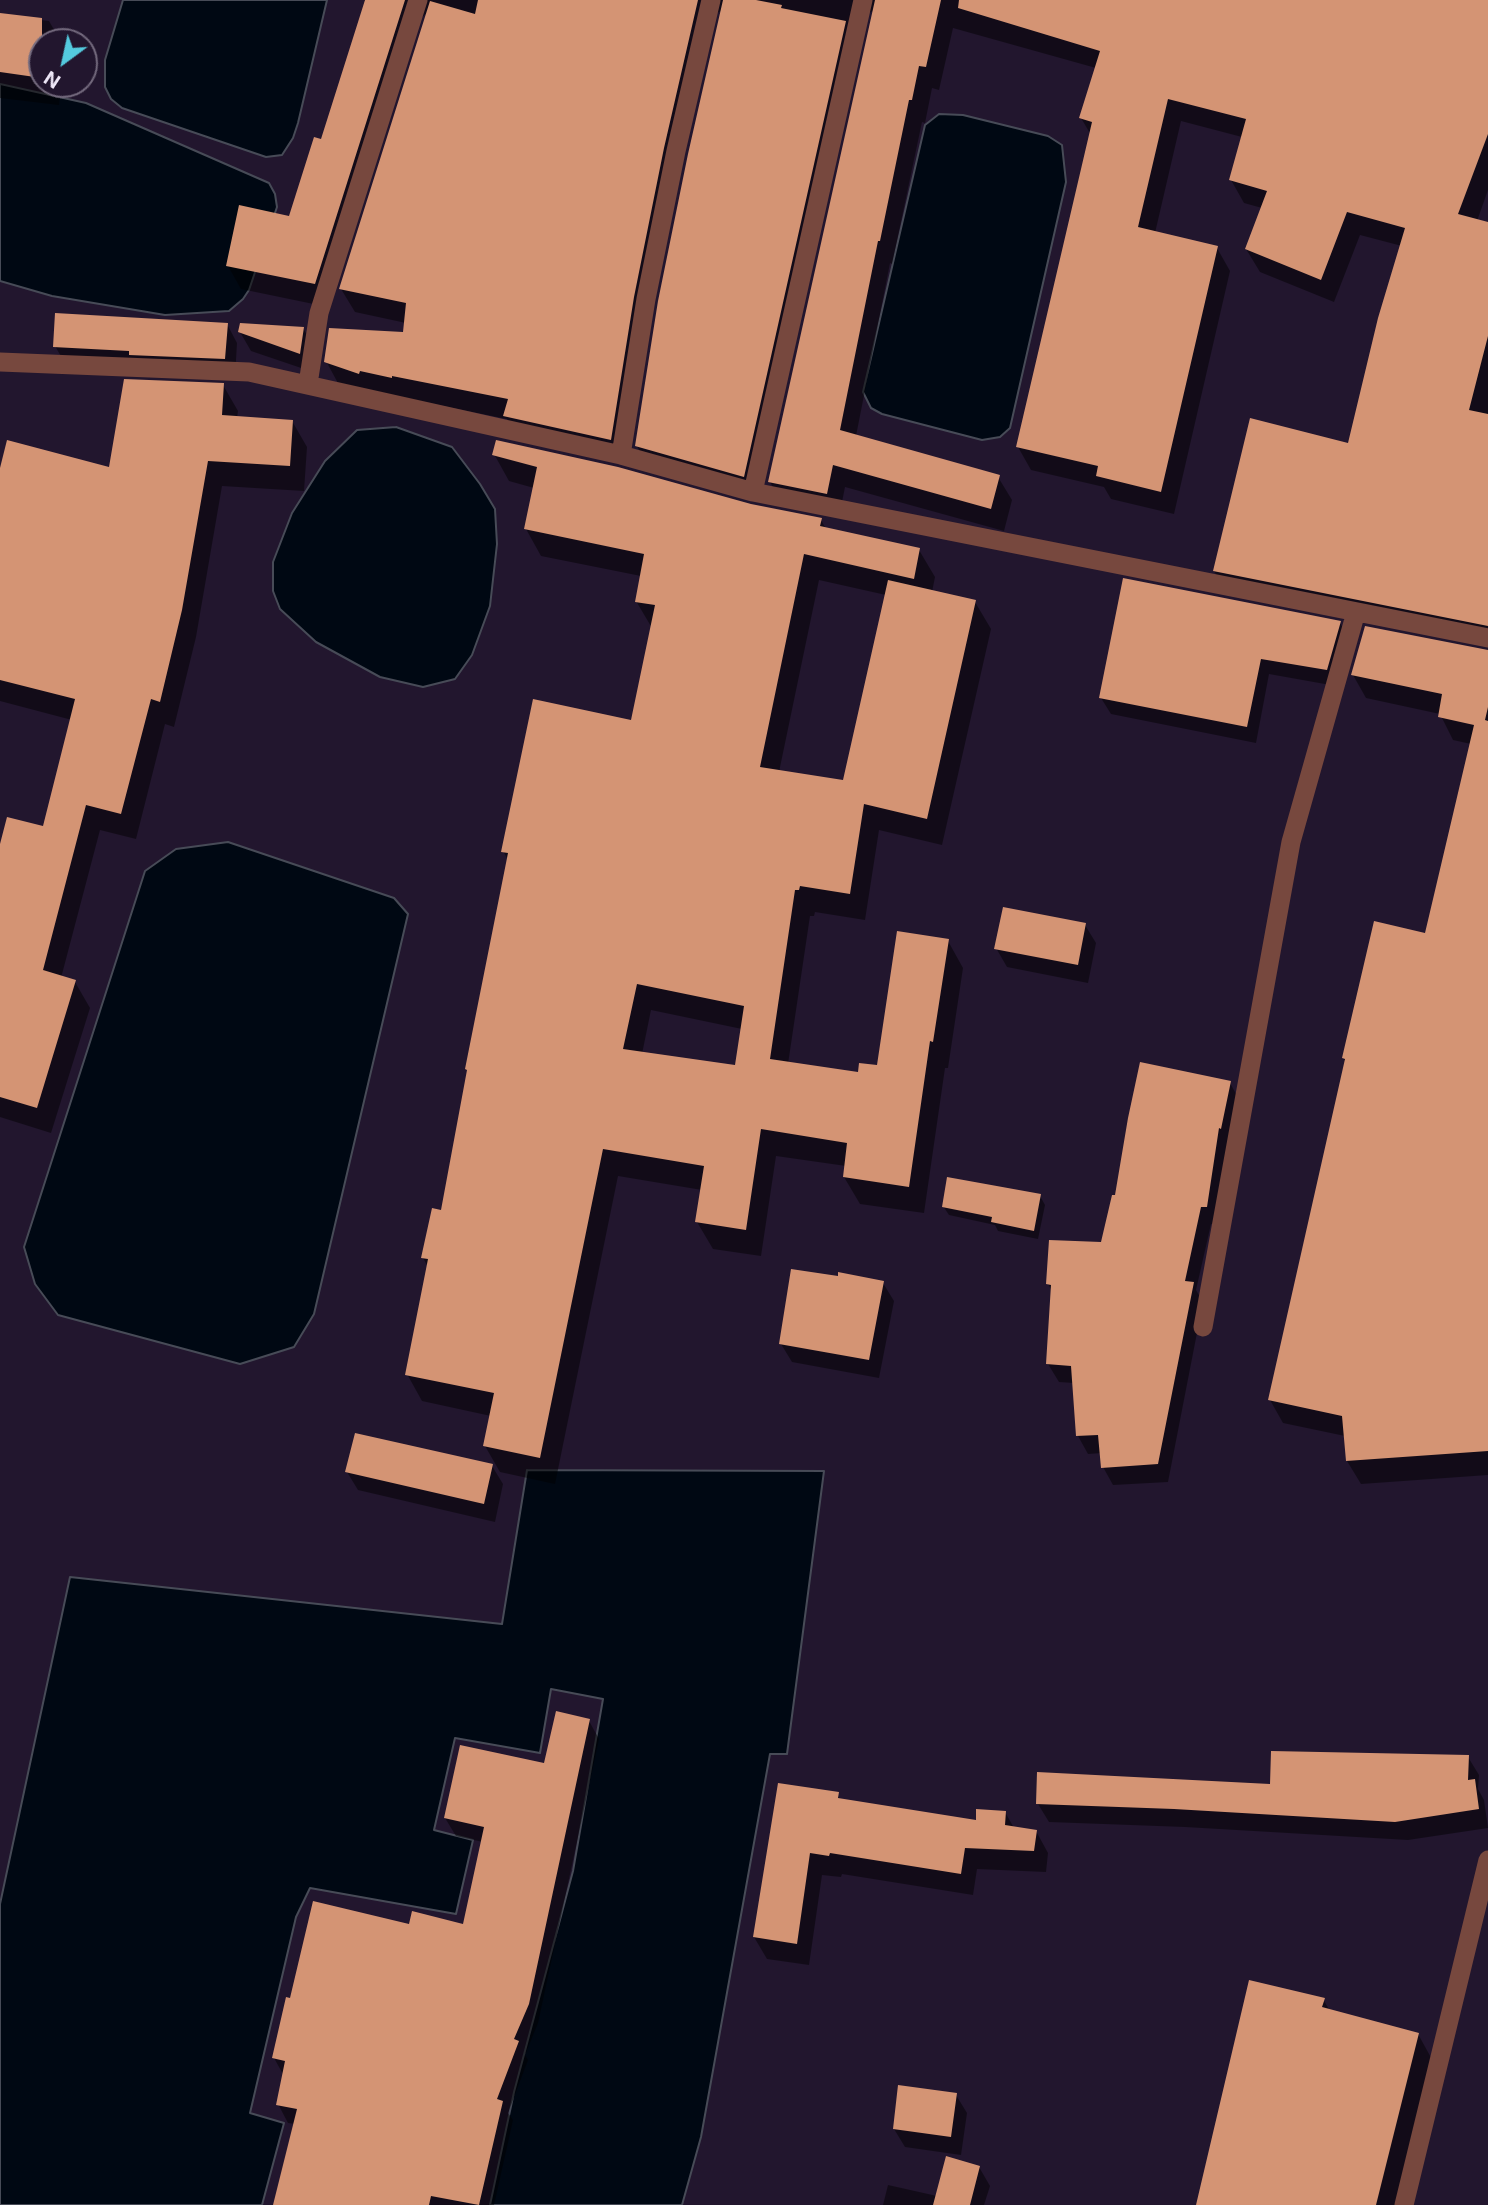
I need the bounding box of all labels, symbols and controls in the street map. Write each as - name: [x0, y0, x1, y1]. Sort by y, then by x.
- north arrow: [28, 28, 98, 98]
- text: N: [40, 66, 65, 93]

